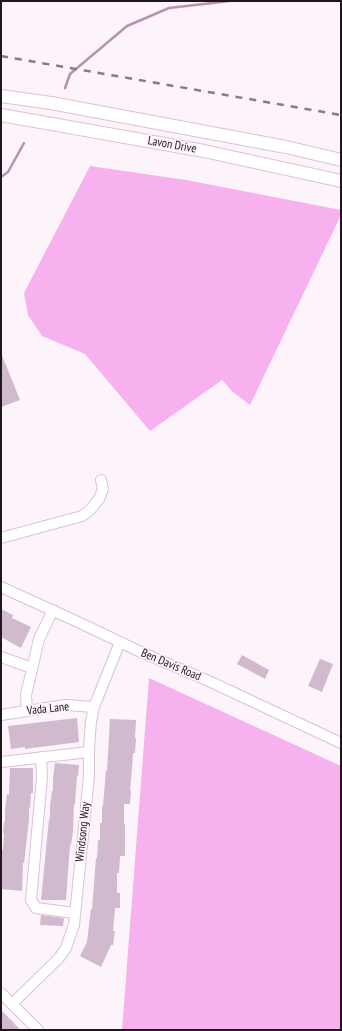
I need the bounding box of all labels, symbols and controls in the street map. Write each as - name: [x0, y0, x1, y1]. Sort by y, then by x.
- street label: Lavon Drive: [147, 134, 197, 156]
- street label: Ben Davis Road: [139, 646, 203, 684]
- street label: Vada Lane: [26, 700, 70, 718]
- street label: Windsong Way: [73, 801, 93, 863]

